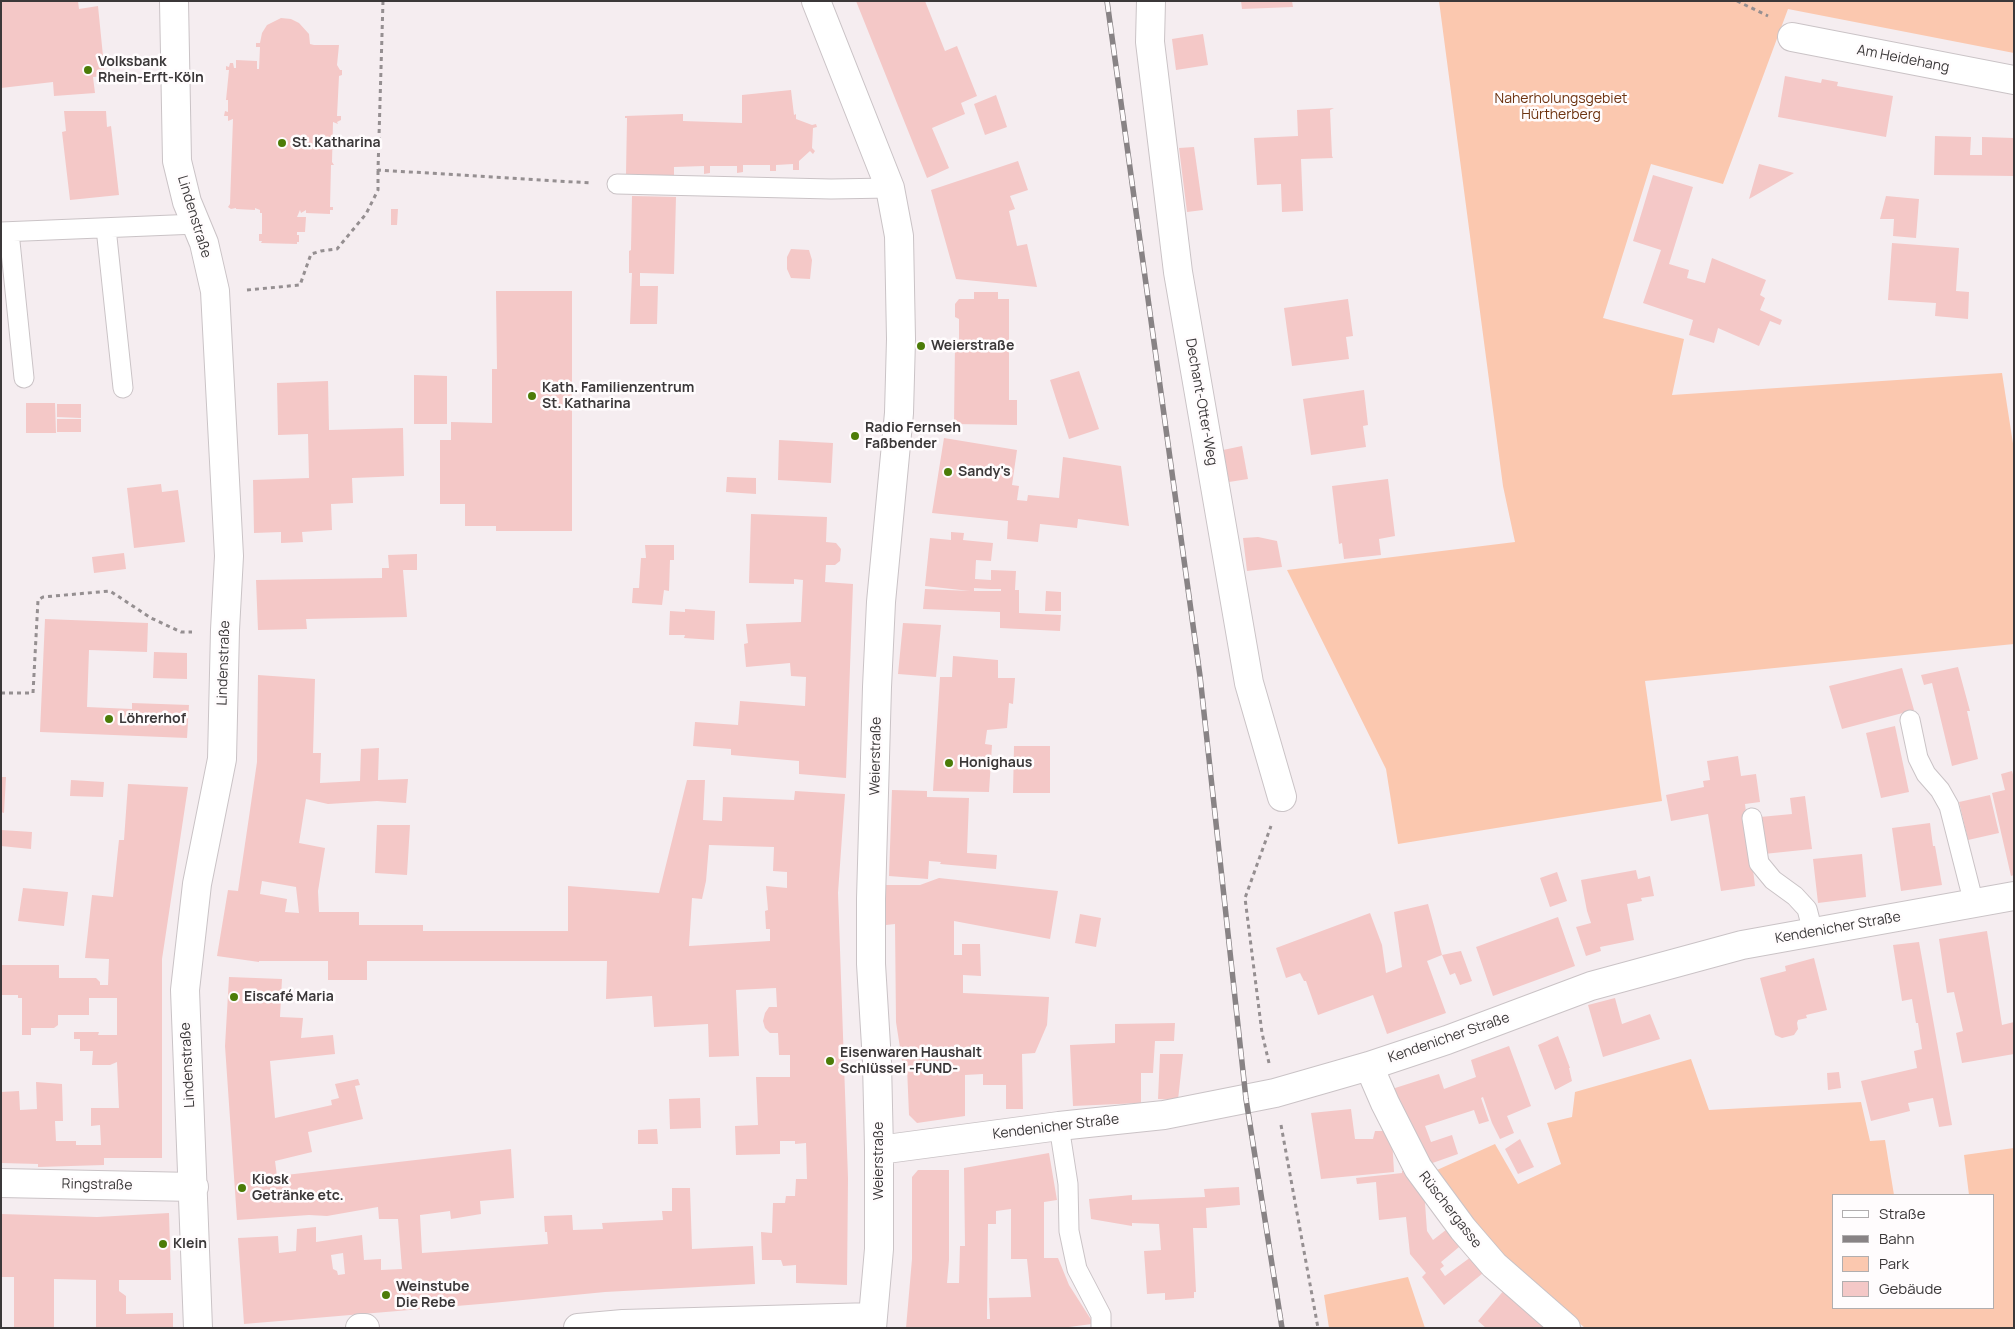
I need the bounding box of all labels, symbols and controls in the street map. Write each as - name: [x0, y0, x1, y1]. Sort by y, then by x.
- street label: Am Heidehang: [1855, 42, 1951, 76]
- place label: Volksbank Rhein-Erft-Köln: [98, 54, 204, 86]
- marker: Volksbank Rhein-Erft-Köln: [82, 64, 94, 76]
- park label: Naherholungsgebiet Hürtherberg: [1495, 91, 1627, 124]
- place label: St. Katharina: [292, 135, 381, 151]
- marker: St. Katharina: [276, 137, 288, 149]
- street label: Lindenstraße: [173, 174, 215, 260]
- street label: Dechant-Otter-Weg: [1182, 337, 1220, 467]
- place label: Weierstraße: [931, 338, 1014, 354]
- marker: Weierstraße: [915, 340, 927, 352]
- place label: Kath. Familienzentrum St. Katharina: [542, 380, 694, 412]
- marker: Kath. Familienzentrum St. Katharina: [526, 390, 538, 402]
- place label: Radio Fernseh Faßbender: [865, 420, 961, 452]
- marker: Radio Fernseh Faßbender: [849, 430, 861, 442]
- place label: Sandy's: [958, 464, 1010, 480]
- marker: Sandy's: [942, 466, 954, 478]
- street label: Lindenstraße: [214, 620, 234, 706]
- place label: Löhrerhof: [119, 711, 186, 727]
- marker: Löhrerhof: [103, 713, 115, 725]
- street label: Weierstraße: [867, 716, 885, 796]
- place label: Honighaus: [959, 755, 1032, 771]
- marker: Honighaus: [943, 757, 955, 769]
- street label: Kendenicher Straße: [1774, 909, 1902, 947]
- place label: Eiscafé Maria: [244, 989, 334, 1005]
- marker: Eiscafé Maria: [228, 991, 240, 1003]
- street label: Kendenicher Straße: [1386, 1009, 1512, 1067]
- street label: Lindenstraße: [177, 1022, 199, 1108]
- place label: Eisenwaren Haushalt Schlüssel -FUND-: [840, 1045, 982, 1078]
- marker: Eisenwaren Haushalt Schlüssel -FUND-: [824, 1055, 836, 1067]
- street label: Kendenicher Straße: [992, 1111, 1120, 1143]
- street label: Weierstraße: [871, 1122, 887, 1200]
- street label: Rüschergasse: [1415, 1168, 1485, 1252]
- place label: Kiosk Getränke etc.: [252, 1172, 344, 1204]
- street label: Ringstraße: [61, 1176, 133, 1194]
- marker: Kiosk Getränke etc.: [236, 1182, 248, 1194]
- legend: [1832, 1194, 1995, 1309]
- text: Straße: [1879, 1203, 1925, 1224]
- text: Bahn: [1879, 1228, 1914, 1249]
- place label: Klein: [173, 1236, 207, 1252]
- marker: Klein: [157, 1238, 169, 1250]
- text: Park: [1879, 1253, 1909, 1274]
- text: Gebäude: [1879, 1278, 1942, 1299]
- place label: Weinstube Die Rebe: [396, 1279, 469, 1311]
- marker: Weinstube Die Rebe: [380, 1289, 392, 1301]

